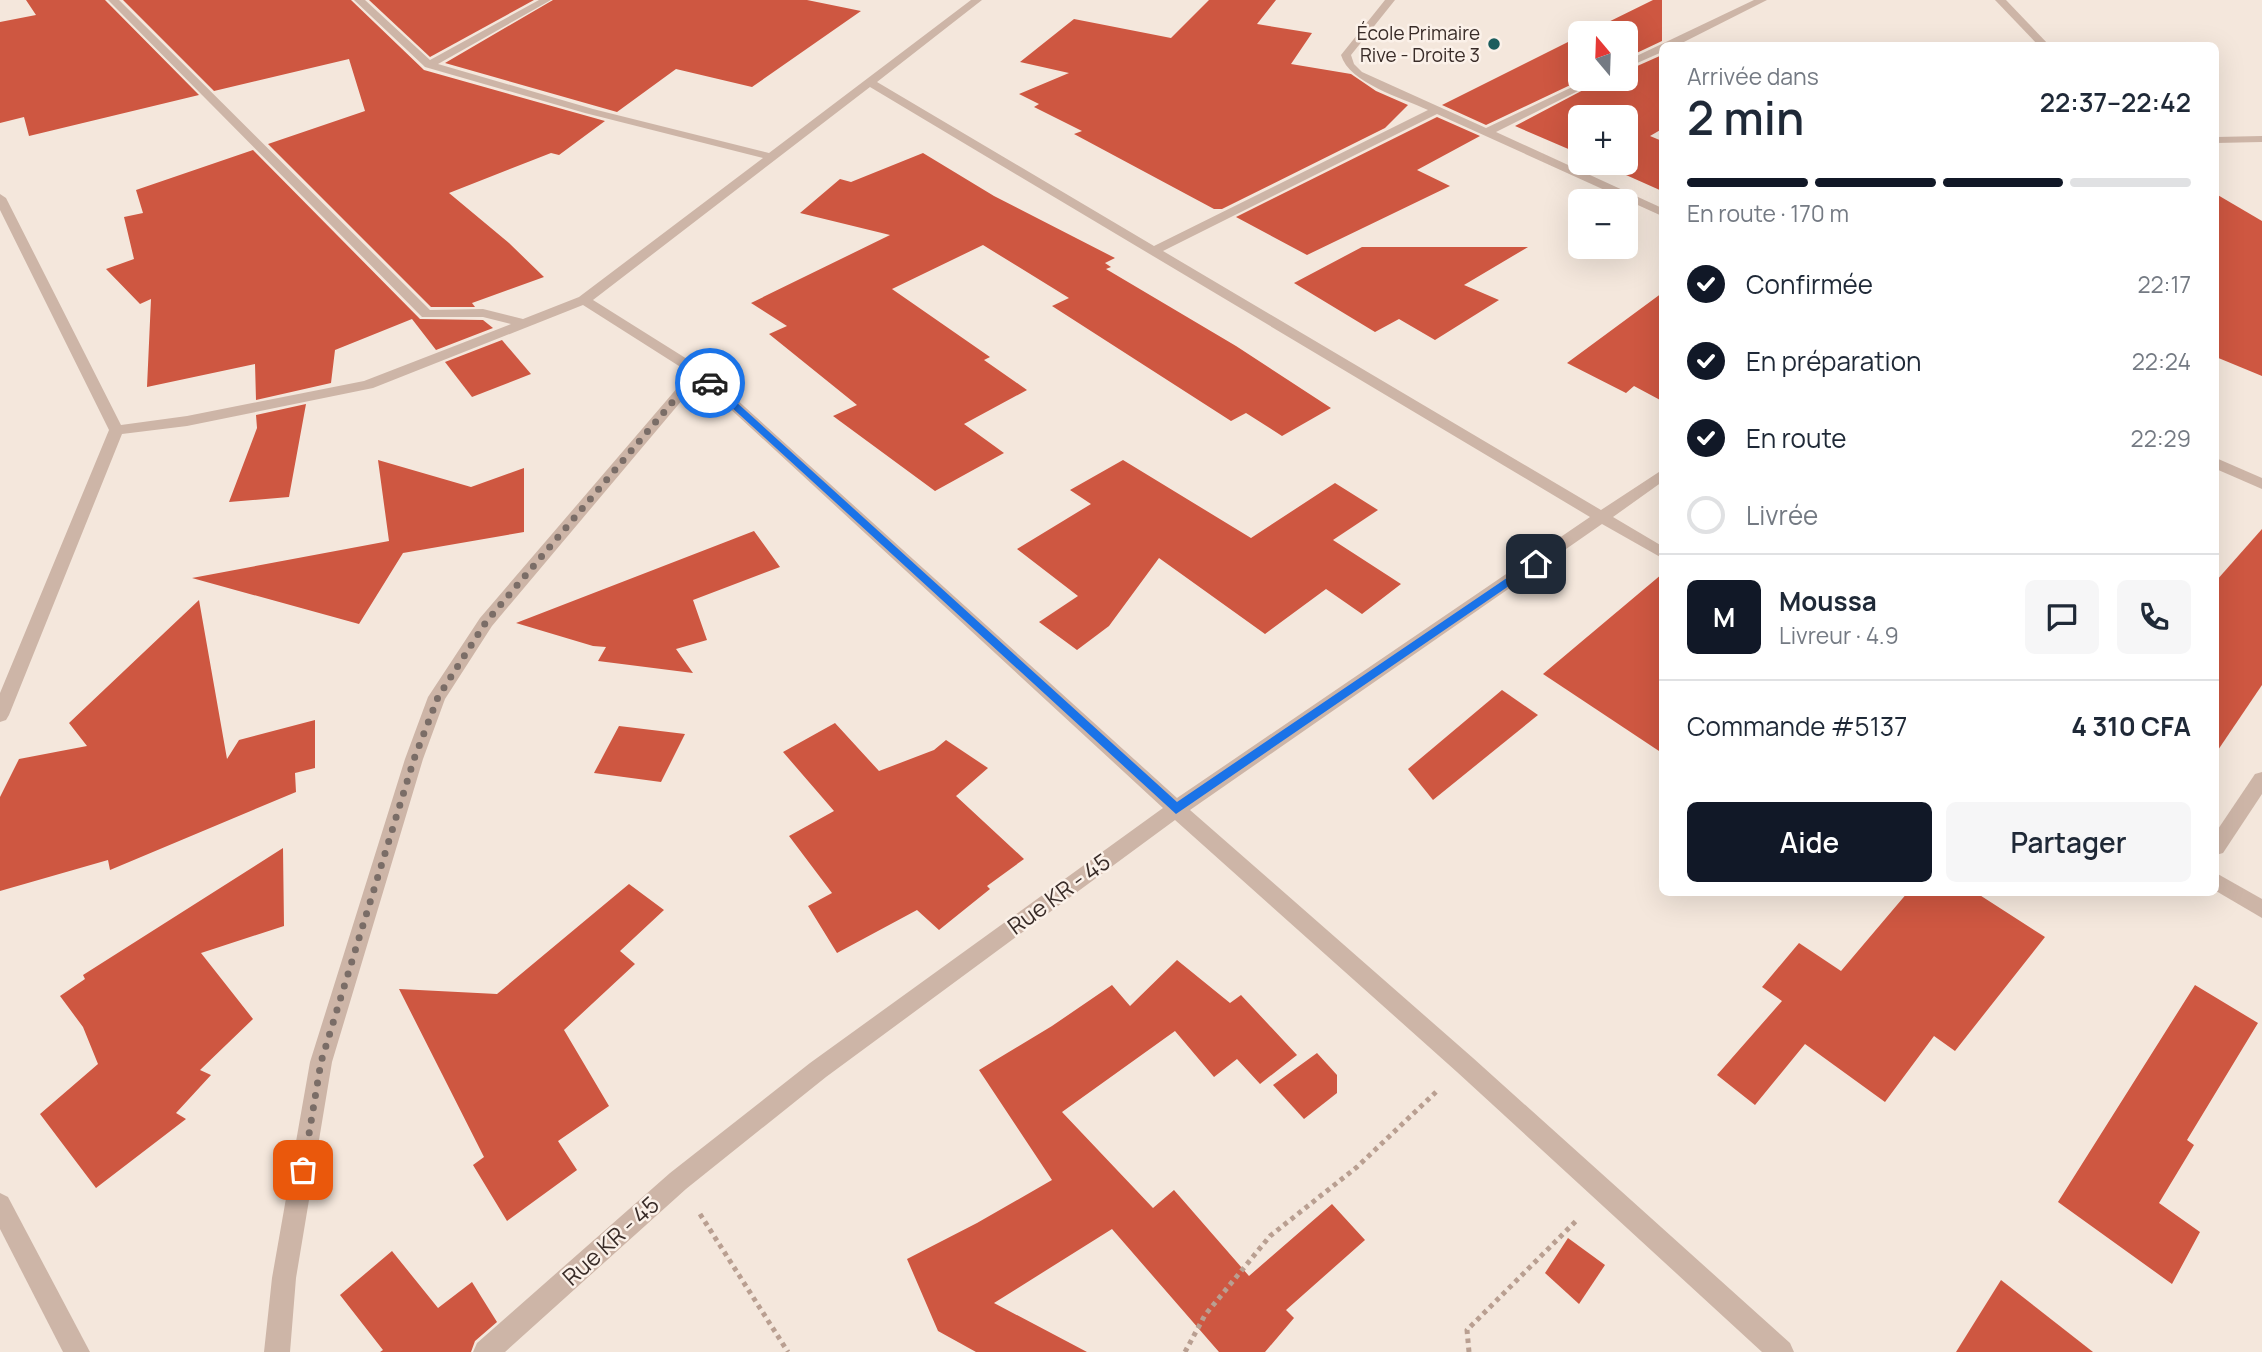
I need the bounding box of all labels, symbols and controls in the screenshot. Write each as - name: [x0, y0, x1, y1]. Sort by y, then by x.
- place label: École Primaire Rive - Droite 3: [1357, 20, 1480, 68]
- north arrow: [1568, 21, 1638, 91]
- map controls: [1568, 21, 1638, 259]
- marker: École Primaire Rive - Droite 3: [1486, 36, 1502, 52]
- text: Arrivée dans: [1687, 60, 1819, 92]
- text: 22:37–22:42: [2040, 84, 2191, 120]
- text: 2 min: [1687, 86, 1804, 149]
- button: +: [1568, 105, 1638, 175]
- button: −: [1568, 189, 1638, 259]
- text: En route · 170 m: [1687, 197, 1849, 229]
- icon: check: [1687, 265, 1725, 303]
- text: Confirmée: [1746, 266, 1873, 302]
- text: 22:17: [2137, 268, 2191, 300]
- icon: check: [1687, 342, 1725, 380]
- text: En préparation: [1746, 343, 1921, 379]
- text: 22:24: [2132, 345, 2191, 377]
- courier: [675, 348, 745, 418]
- icon: car: [691, 364, 729, 402]
- icon: check: [1687, 419, 1725, 457]
- text: En route: [1746, 420, 1847, 456]
- text: 22:29: [2131, 422, 2191, 454]
- text: Livrée: [1746, 497, 1818, 533]
- pin: [1506, 534, 1566, 594]
- icon: home: [1517, 545, 1555, 583]
- button: chat: [2025, 580, 2099, 654]
- button: phone: [2117, 580, 2191, 654]
- text: Moussa: [1779, 583, 1877, 619]
- text: M: [1713, 599, 1735, 635]
- text: Livreur · 4.9: [1779, 619, 1899, 651]
- text: Commande #5137: [1687, 708, 1907, 744]
- text: 4 310 CFA: [2071, 708, 2191, 744]
- button: Aide: [1687, 802, 1932, 882]
- button: Partager: [1946, 802, 2191, 882]
- street label: Rue KR - 45: [1000, 845, 1116, 941]
- pin: [273, 1140, 333, 1200]
- icon: bag: [284, 1151, 322, 1189]
- street label: Rue KR - 45: [555, 1188, 666, 1292]

